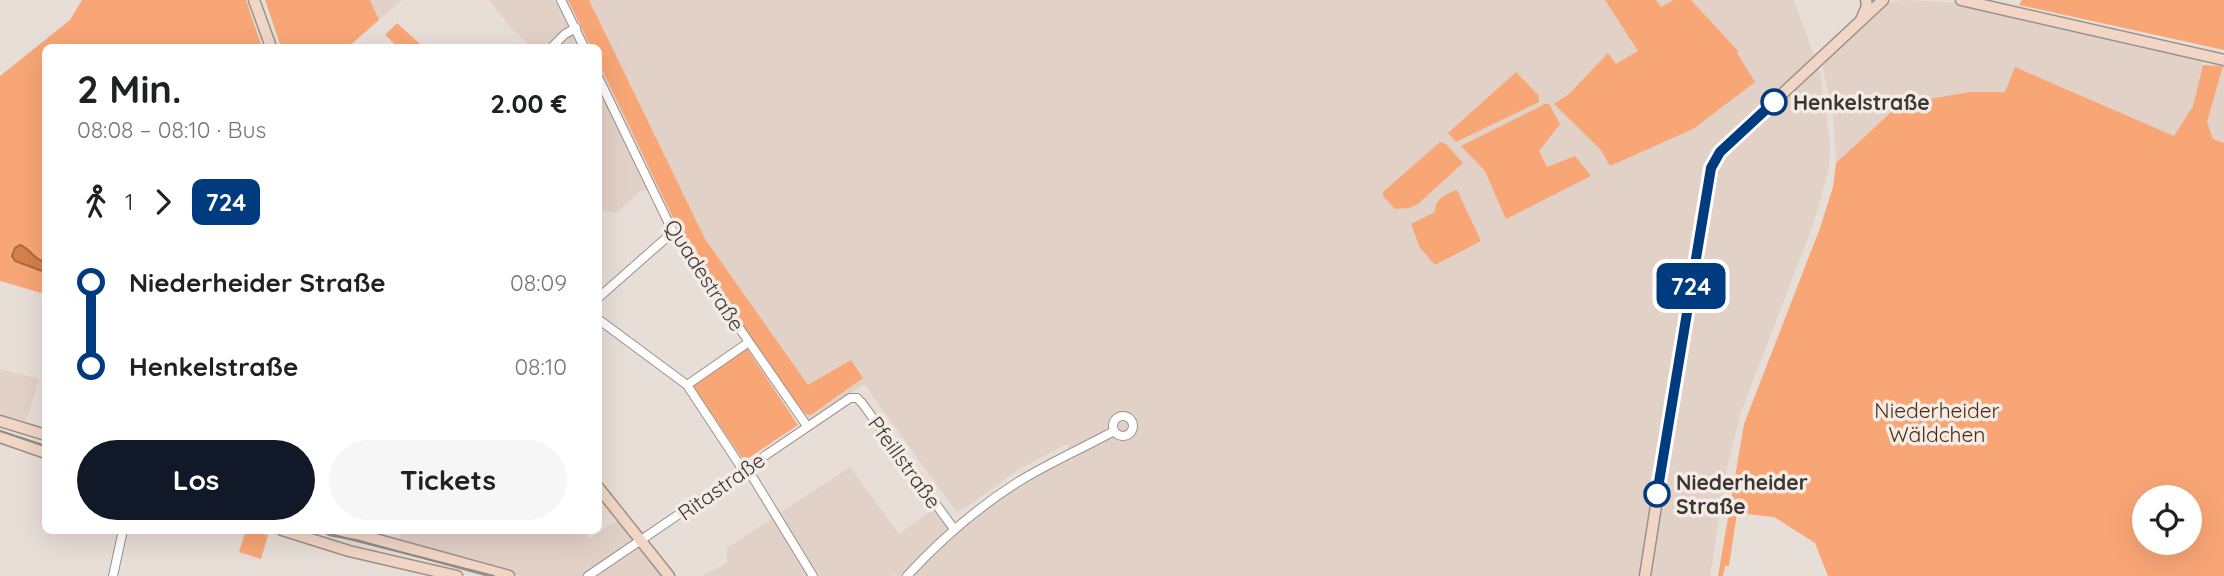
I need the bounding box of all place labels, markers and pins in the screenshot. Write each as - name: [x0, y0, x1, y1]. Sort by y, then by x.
- marker: Henkelstraße: [1761, 89, 1787, 115]
- place label: Henkelstraße: [1793, 89, 1930, 115]
- place label: Niederheider Straße: [1676, 469, 1808, 519]
- marker: Niederheider Straße: [1644, 481, 1670, 507]

